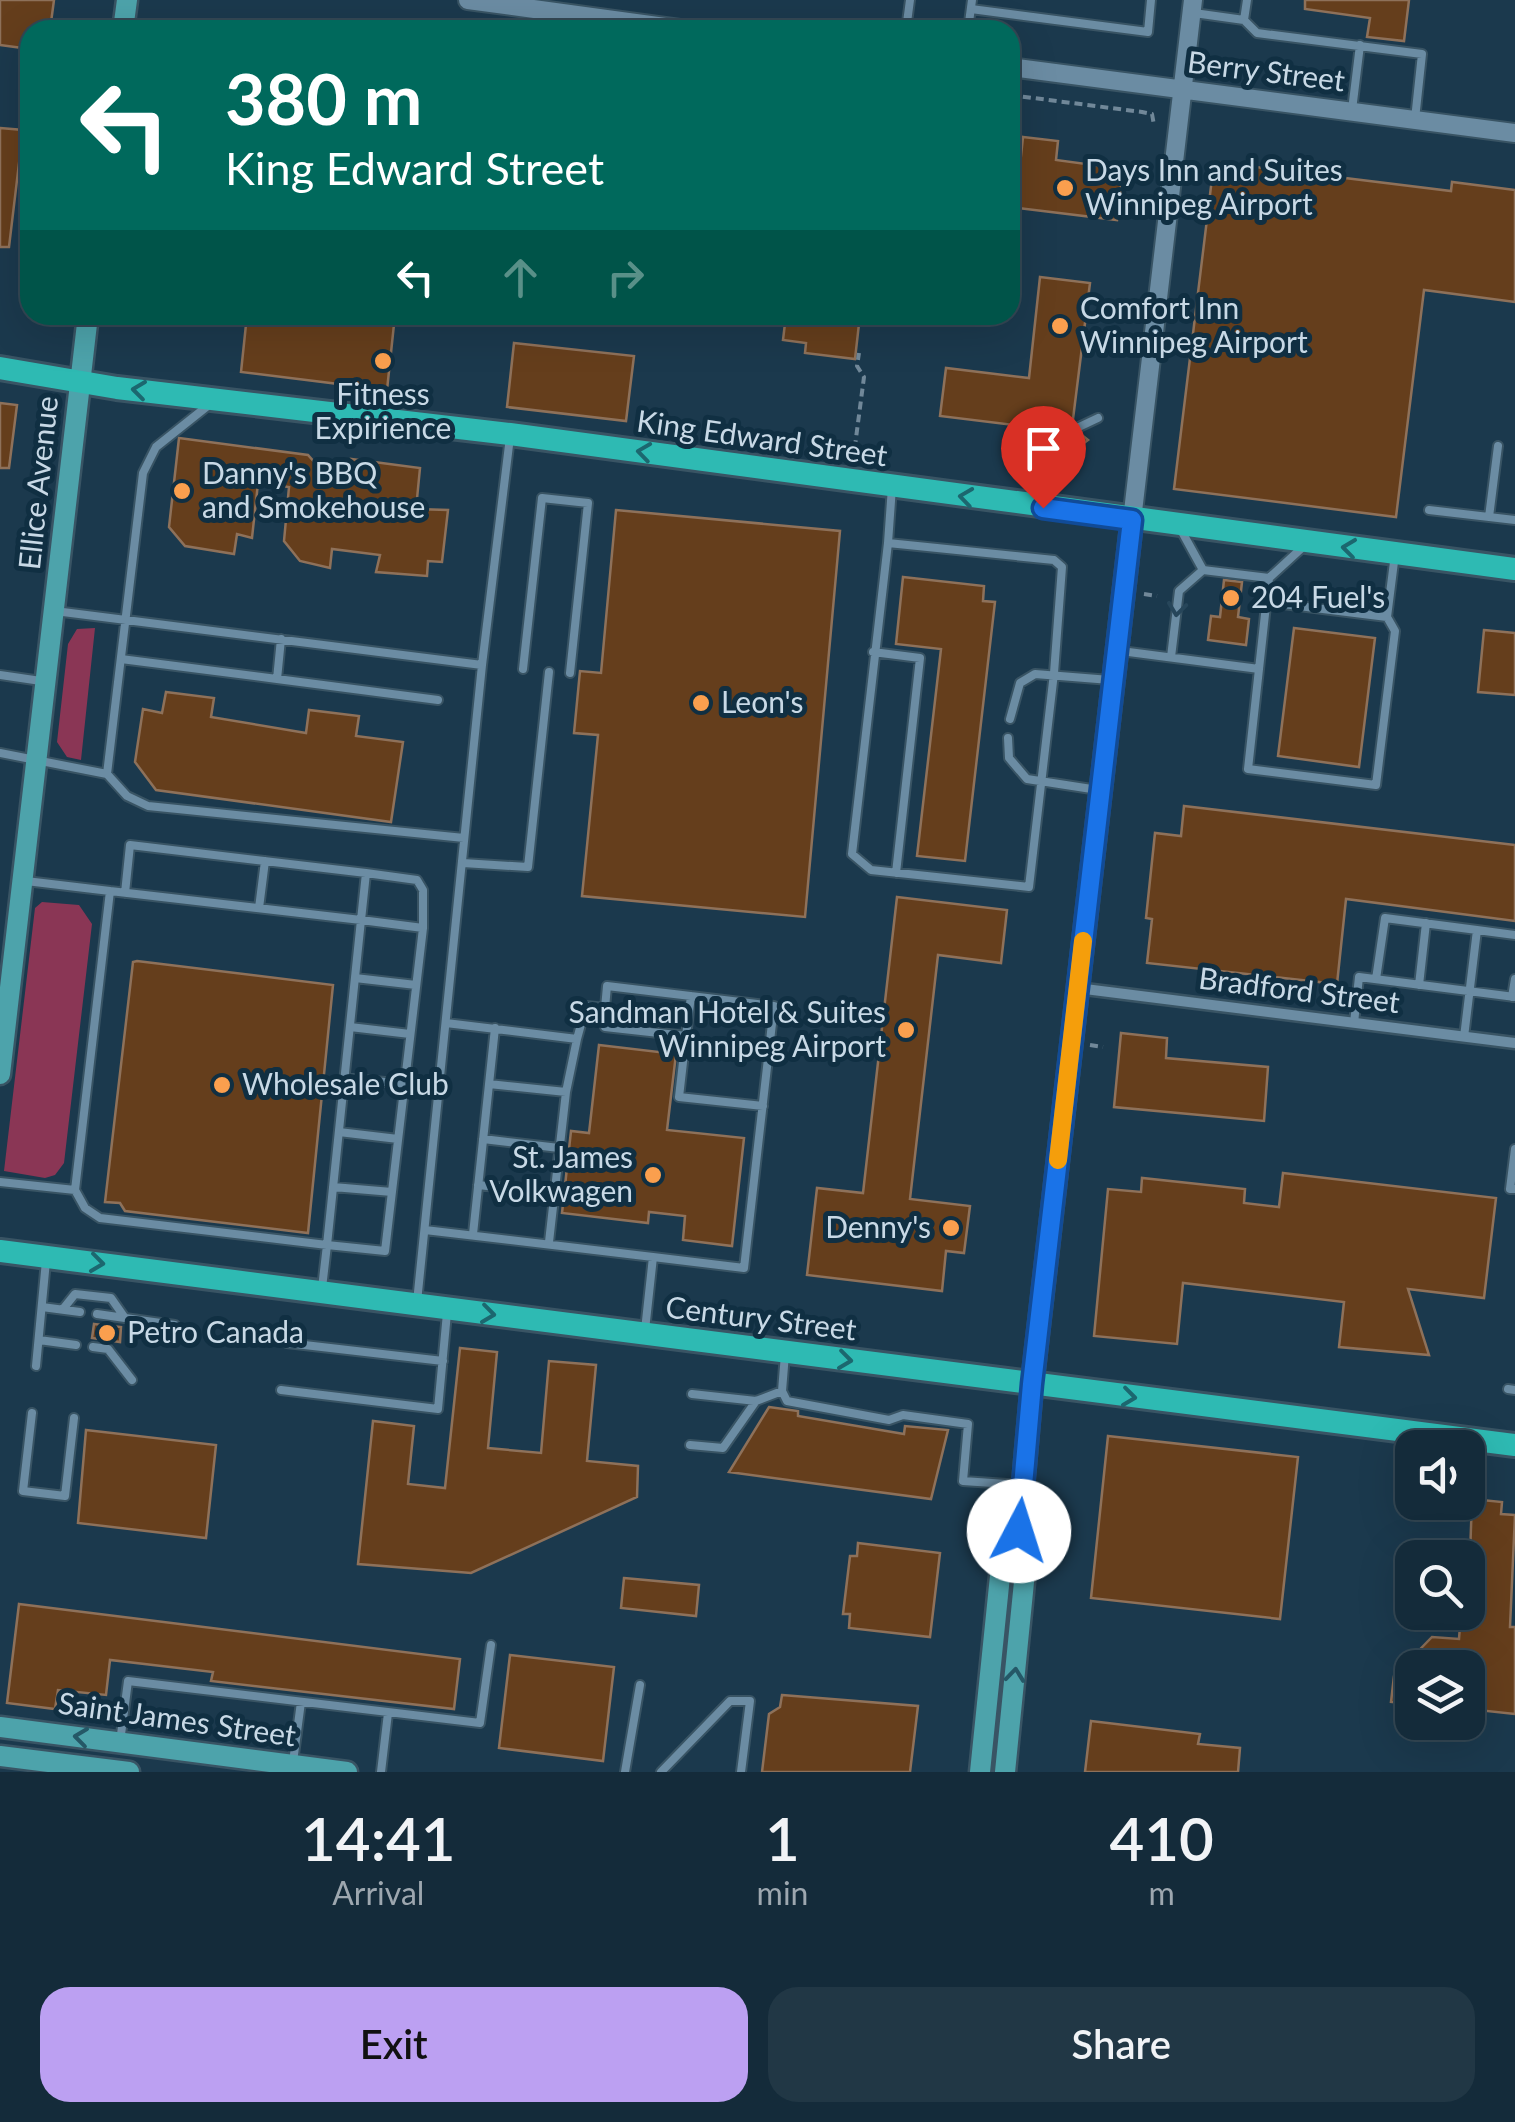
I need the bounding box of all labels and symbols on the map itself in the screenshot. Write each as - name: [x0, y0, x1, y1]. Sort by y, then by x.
- street label: Berry Street: [1186, 43, 1347, 98]
- place label: Days Inn and Suites Winnipeg Airport: [1085, 151, 1343, 221]
- marker: Days Inn and Suites Winnipeg Airport: [1054, 177, 1076, 199]
- place label: Comfort Inn Winnipeg Airport: [1080, 289, 1308, 359]
- marker: Comfort Inn Winnipeg Airport: [1049, 315, 1071, 337]
- marker: Fitness Expirience: [372, 350, 394, 372]
- place label: Fitness Expirience: [315, 375, 451, 445]
- one-way arrow: [130, 380, 146, 401]
- street label: Ellice Avenue: [10, 394, 64, 571]
- street label: King Edward Street: [635, 402, 890, 472]
- pin: [1001, 406, 1086, 509]
- one-way arrow: [636, 443, 652, 464]
- place label: Danny's BBQ and Smokehouse: [202, 454, 425, 524]
- marker: Danny's BBQ and Smokehouse: [171, 480, 193, 502]
- one-way arrow: [957, 488, 974, 509]
- one-way arrow: [1340, 538, 1356, 559]
- place label: 204 Fuel's: [1251, 578, 1385, 614]
- marker: 204 Fuel's: [1220, 587, 1242, 609]
- one-way arrow: [1167, 601, 1188, 617]
- place label: Leon's: [721, 683, 803, 719]
- marker: Leon's: [690, 692, 712, 714]
- street label: Bradford Street: [1197, 959, 1402, 1019]
- place label: Sandman Hotel & Suites Winnipeg Airport: [569, 993, 886, 1063]
- marker: Sandman Hotel & Suites Winnipeg Airport: [895, 1019, 917, 1041]
- place label: Wholesale Club: [242, 1065, 449, 1101]
- marker: Wholesale Club: [211, 1074, 233, 1096]
- place label: St. James Volkwagen: [489, 1138, 633, 1208]
- marker: St. James Volkwagen: [642, 1164, 664, 1186]
- place label: Denny's: [825, 1208, 931, 1244]
- marker: Denny's: [940, 1217, 962, 1239]
- one-way arrow: [88, 1252, 105, 1273]
- street label: Century Street: [664, 1287, 859, 1347]
- one-way arrow: [481, 1303, 497, 1324]
- place label: Petro Canada: [127, 1313, 304, 1349]
- marker: Petro Canada: [96, 1322, 118, 1344]
- one-way arrow: [837, 1349, 854, 1370]
- one-way arrow: [1120, 1385, 1137, 1406]
- position arrow: [967, 1479, 1071, 1583]
- one-way arrow: [1003, 1667, 1025, 1683]
- street label: Saint James Street: [56, 1684, 299, 1753]
- one-way arrow: [72, 1727, 88, 1748]

